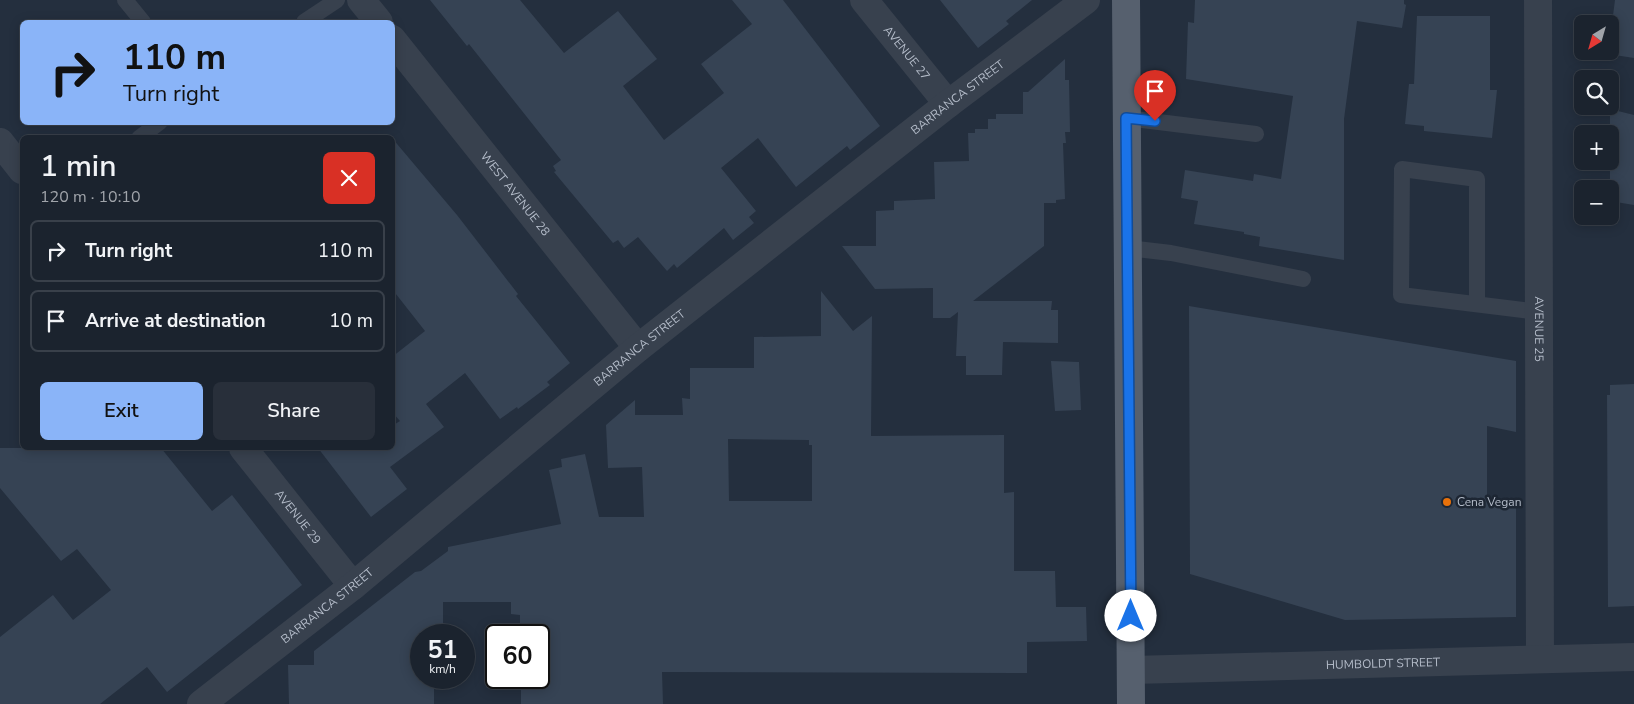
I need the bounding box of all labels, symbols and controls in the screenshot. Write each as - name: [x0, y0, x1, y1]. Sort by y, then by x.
- north arrow: [1574, 15, 1619, 60]
- map controls: [1574, 15, 1619, 225]
- street label: AVENUE 27: [880, 22, 934, 83]
- text: 110 m: [123, 34, 226, 81]
- icon: right: [40, 40, 105, 105]
- street label: BARRANCA STREET: [908, 56, 1008, 138]
- pin: [1134, 70, 1176, 121]
- button: search: [1574, 70, 1619, 115]
- icon: arrive: [1141, 77, 1169, 105]
- text: Turn right: [123, 79, 219, 109]
- button: +: [1574, 125, 1619, 170]
- text: 1 min: [40, 146, 116, 187]
- street label: WEST AVENUE 28: [477, 149, 554, 239]
- button: close: [323, 152, 375, 204]
- button: −: [1574, 180, 1619, 225]
- text: 120 m · 10:10: [40, 186, 141, 208]
- icon: right: [42, 237, 70, 265]
- text: Turn right: [85, 238, 172, 264]
- text: 110 m: [318, 238, 373, 264]
- street label: AVENUE 25: [1531, 296, 1547, 362]
- street label: BARRANCA STREET: [590, 305, 689, 390]
- icon: arrive: [42, 307, 70, 335]
- text: Arrive at destination: [85, 308, 266, 334]
- text: 10 m: [329, 308, 373, 334]
- button: Exit: [40, 382, 203, 440]
- button: Share: [213, 382, 375, 440]
- street label: AVENUE 29: [271, 486, 325, 547]
- place label: Cena Vegan: [1457, 494, 1521, 510]
- marker: Cena Vegan: [1441, 496, 1453, 508]
- street label: BARRANCA STREET: [278, 564, 377, 647]
- position arrow: [1104, 589, 1156, 641]
- speed limit sign: 60: [485, 624, 550, 689]
- text: 51: [427, 633, 458, 667]
- street label: HUMBOLDT STREET: [1326, 654, 1441, 673]
- text: km/h: [429, 661, 456, 677]

